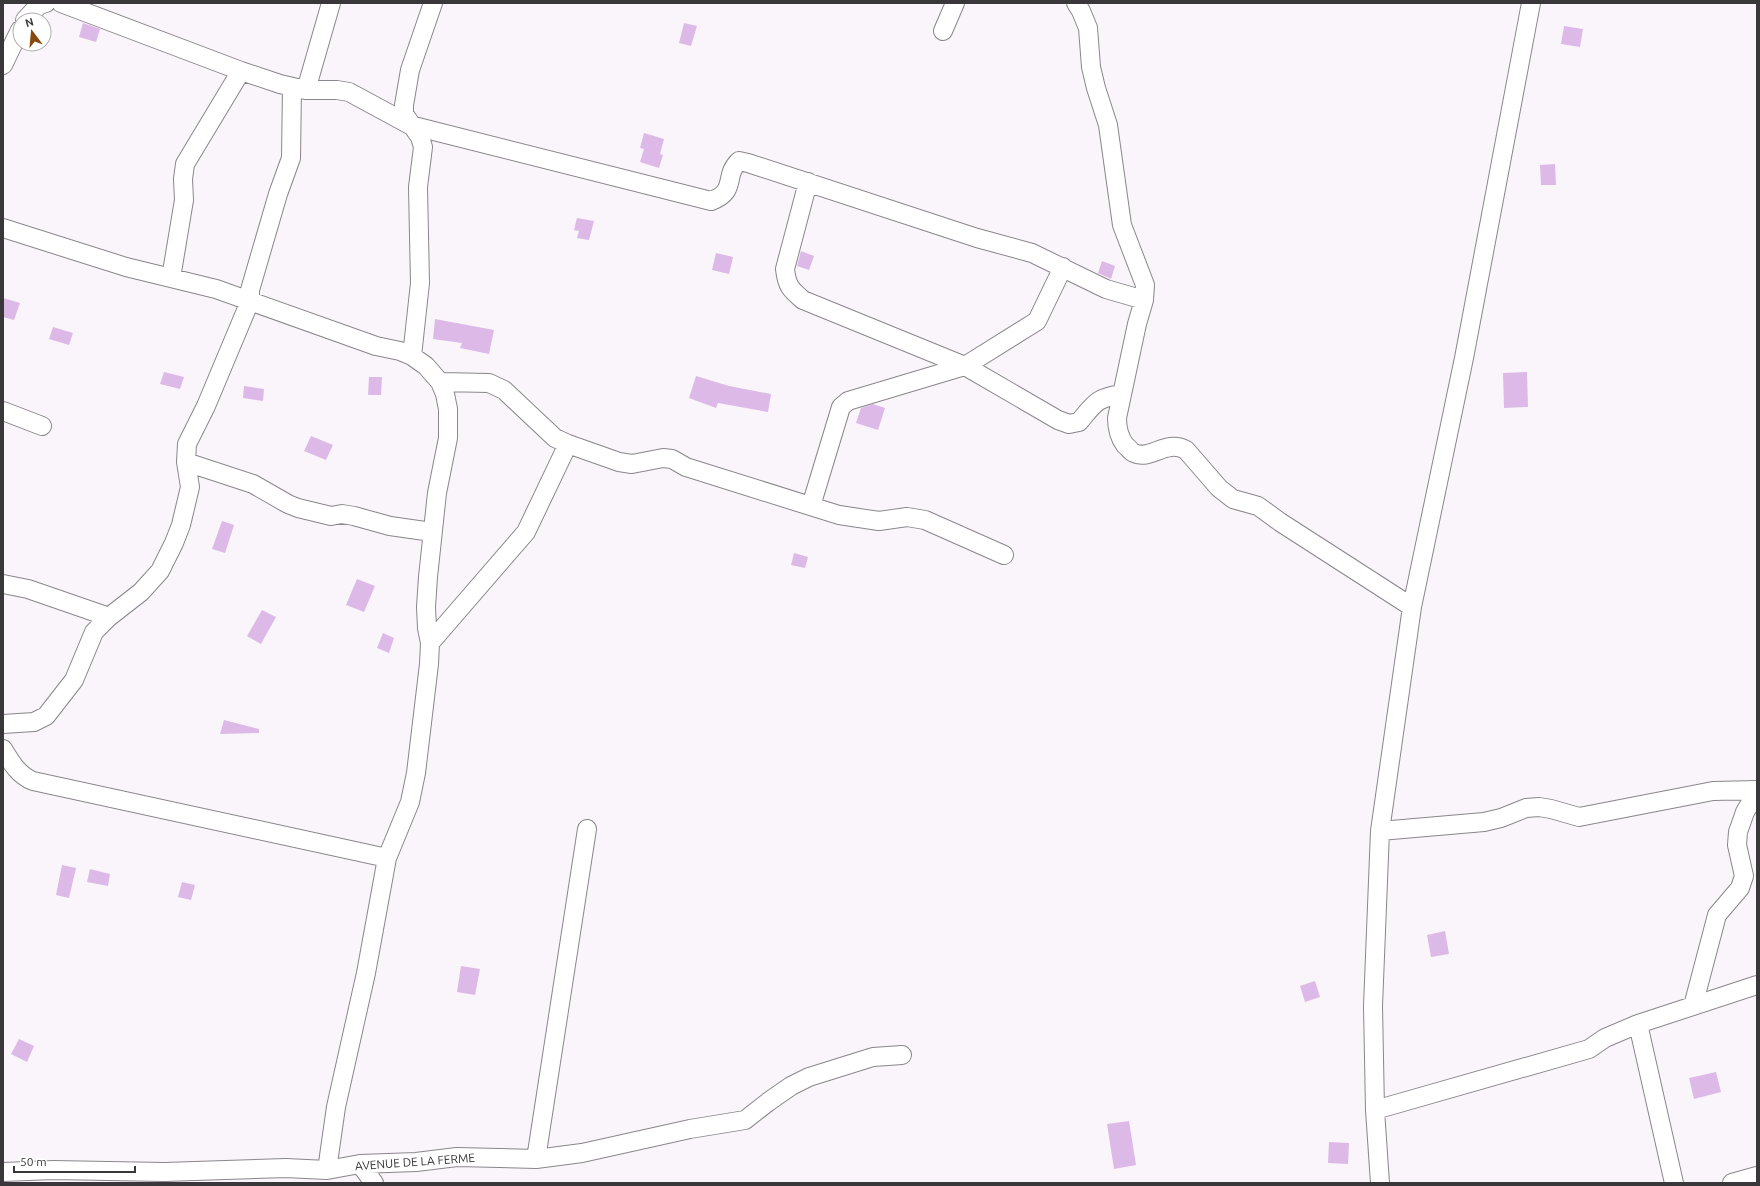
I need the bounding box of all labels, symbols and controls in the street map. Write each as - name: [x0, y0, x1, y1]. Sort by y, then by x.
- north arrow: [12, 12, 52, 52]
- text: N: [24, 15, 35, 29]
- scale bar: [14, 1148, 135, 1174]
- street label: AVENUE DE LA FERME: [354, 1151, 476, 1172]
- text: 50 m: [20, 1155, 47, 1168]

